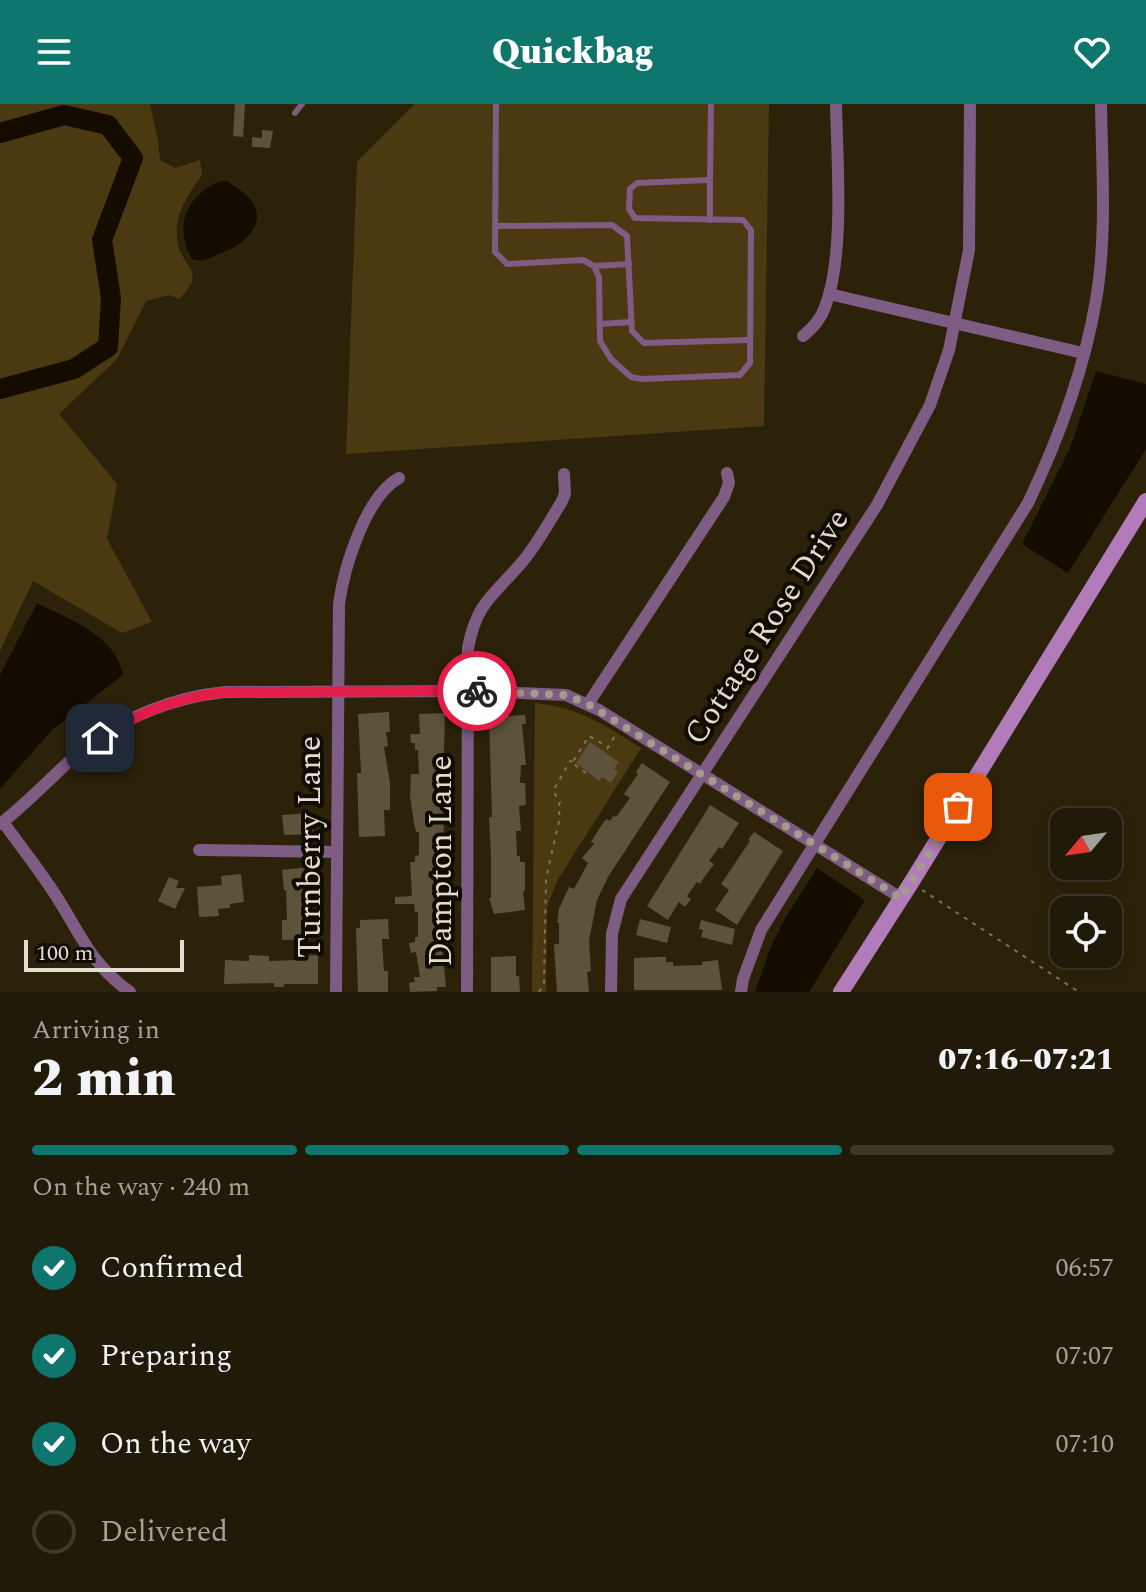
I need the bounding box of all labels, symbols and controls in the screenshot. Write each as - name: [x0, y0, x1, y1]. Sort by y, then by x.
- text: Quickbag: [492, 25, 654, 80]
- icon: menu: [32, 30, 76, 74]
- icon: heart: [1070, 30, 1114, 74]
- street label: Cottage Rose Drive: [672, 499, 862, 755]
- courier: [437, 651, 517, 731]
- icon: bike: [455, 669, 499, 713]
- pin: [66, 704, 134, 772]
- icon: home: [78, 716, 122, 760]
- street label: Turnberry Lane: [286, 736, 335, 958]
- street label: Dampton Lane: [417, 755, 466, 967]
- pin: [924, 773, 992, 841]
- icon: bag: [936, 785, 980, 829]
- north arrow: [1050, 808, 1122, 880]
- map controls: [1050, 808, 1122, 968]
- button: locate: [1050, 896, 1122, 968]
- scale bar: [24, 936, 184, 972]
- text: 100 m: [36, 937, 93, 970]
- text: Arriving in: [32, 1010, 160, 1050]
- text: 07:16–07:21: [938, 1037, 1114, 1083]
- text: 2 min: [32, 1040, 176, 1119]
- text: On the way · 240 m: [32, 1167, 250, 1207]
- text: Confirmed: [100, 1245, 244, 1291]
- icon: check: [32, 1246, 76, 1290]
- text: 06:57: [1055, 1248, 1114, 1288]
- text: Preparing: [100, 1333, 232, 1379]
- icon: check: [32, 1334, 76, 1378]
- text: 07:07: [1055, 1336, 1114, 1376]
- text: On the way: [100, 1421, 251, 1467]
- icon: check: [32, 1422, 76, 1466]
- text: 07:10: [1055, 1424, 1114, 1464]
- text: Delivered: [100, 1509, 228, 1555]

